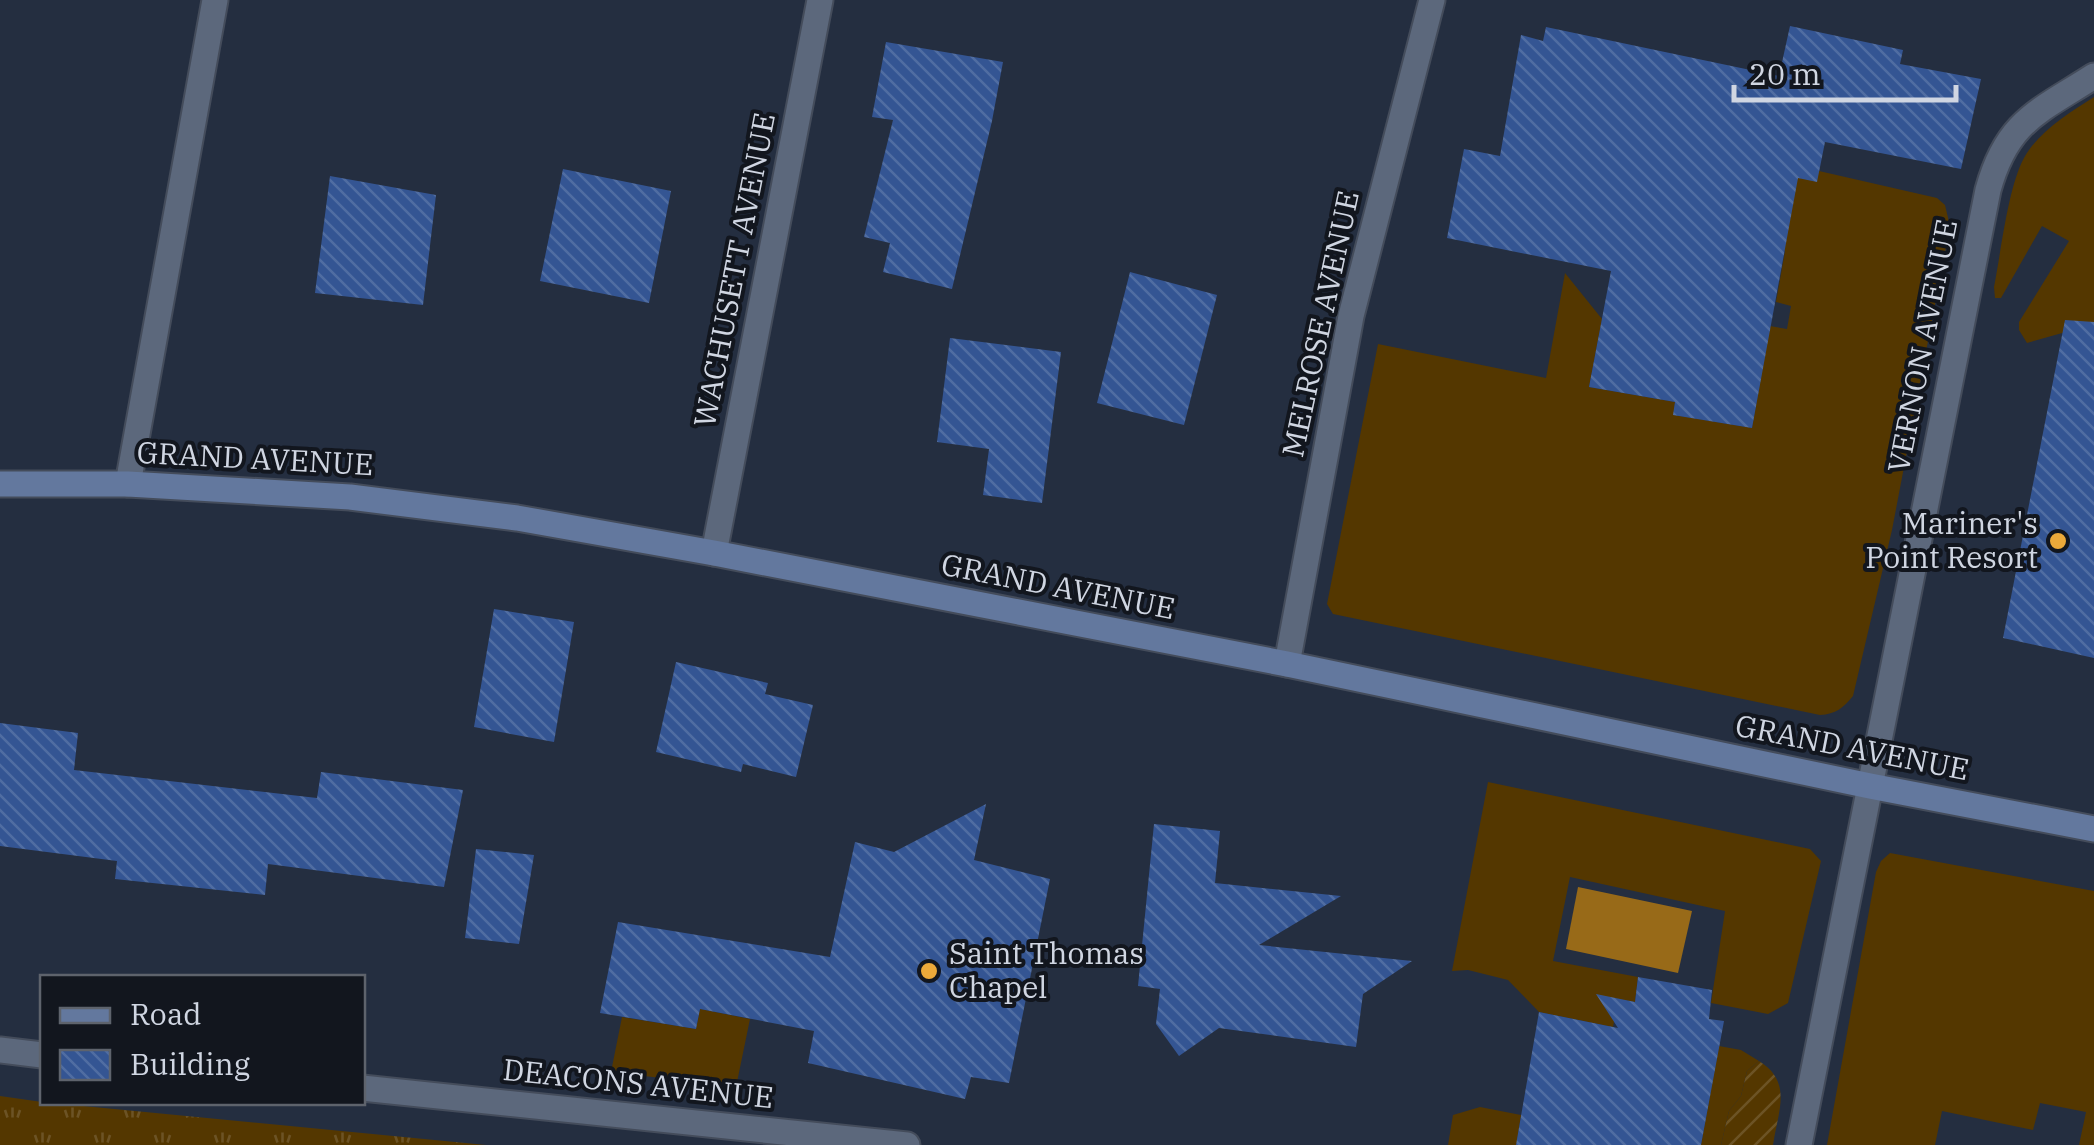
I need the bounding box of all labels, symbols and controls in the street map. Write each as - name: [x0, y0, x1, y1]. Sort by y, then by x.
- scale bar: [1734, 40, 1956, 102]
- text: 20 m: [1749, 54, 1821, 93]
- street label: WACHUSETT AVENUE: [684, 109, 783, 430]
- street label: MELROSE AVENUE: [1272, 187, 1367, 460]
- street label: VERNON AVENUE: [1878, 216, 1965, 476]
- street label: GRAND AVENUE: [136, 432, 374, 483]
- place label: Mariner's Point Resort: [1865, 503, 2038, 576]
- marker: Mariner's Point Resort: [2047, 530, 2069, 552]
- street label: GRAND AVENUE: [938, 544, 1178, 627]
- street label: GRAND AVENUE: [1732, 705, 1972, 788]
- place label: Saint Thomas Chapel: [949, 933, 1144, 1006]
- marker: Saint Thomas Chapel: [918, 960, 940, 982]
- legend: [40, 975, 365, 1105]
- text: Road: [130, 994, 202, 1033]
- text: Building: [130, 1044, 250, 1083]
- street label: DEACONS AVENUE: [501, 1049, 775, 1116]

